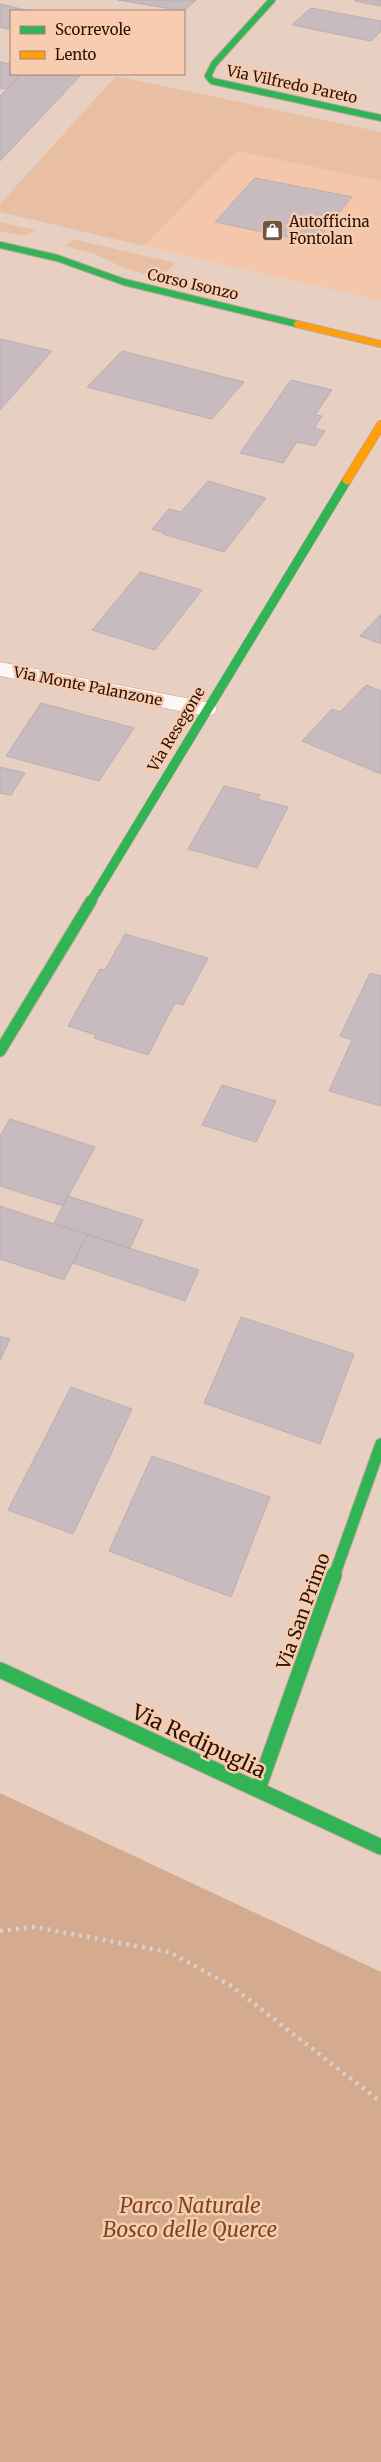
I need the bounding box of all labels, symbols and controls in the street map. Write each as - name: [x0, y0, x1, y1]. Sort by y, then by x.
- legend: [10, 10, 185, 75]
- text: Scorrevole: [55, 20, 131, 39]
- text: Lento: [55, 45, 97, 64]
- street label: Via Vilfredo Pareto: [224, 61, 359, 107]
- place label: Autofficina Fontolan: [288, 212, 370, 248]
- shop icon: Autofficina Fontolan: [261, 218, 285, 242]
- street label: Corso Isonzo: [146, 264, 241, 304]
- street label: Via Monte Palanzone: [11, 662, 164, 710]
- street label: Via Resegone: [143, 683, 209, 776]
- street label: Via San Primo: [271, 1550, 335, 1673]
- street label: Via Redipuglia: [127, 1698, 270, 1784]
- park label: Parco Naturale Bosco delle Querce: [103, 2192, 277, 2243]

